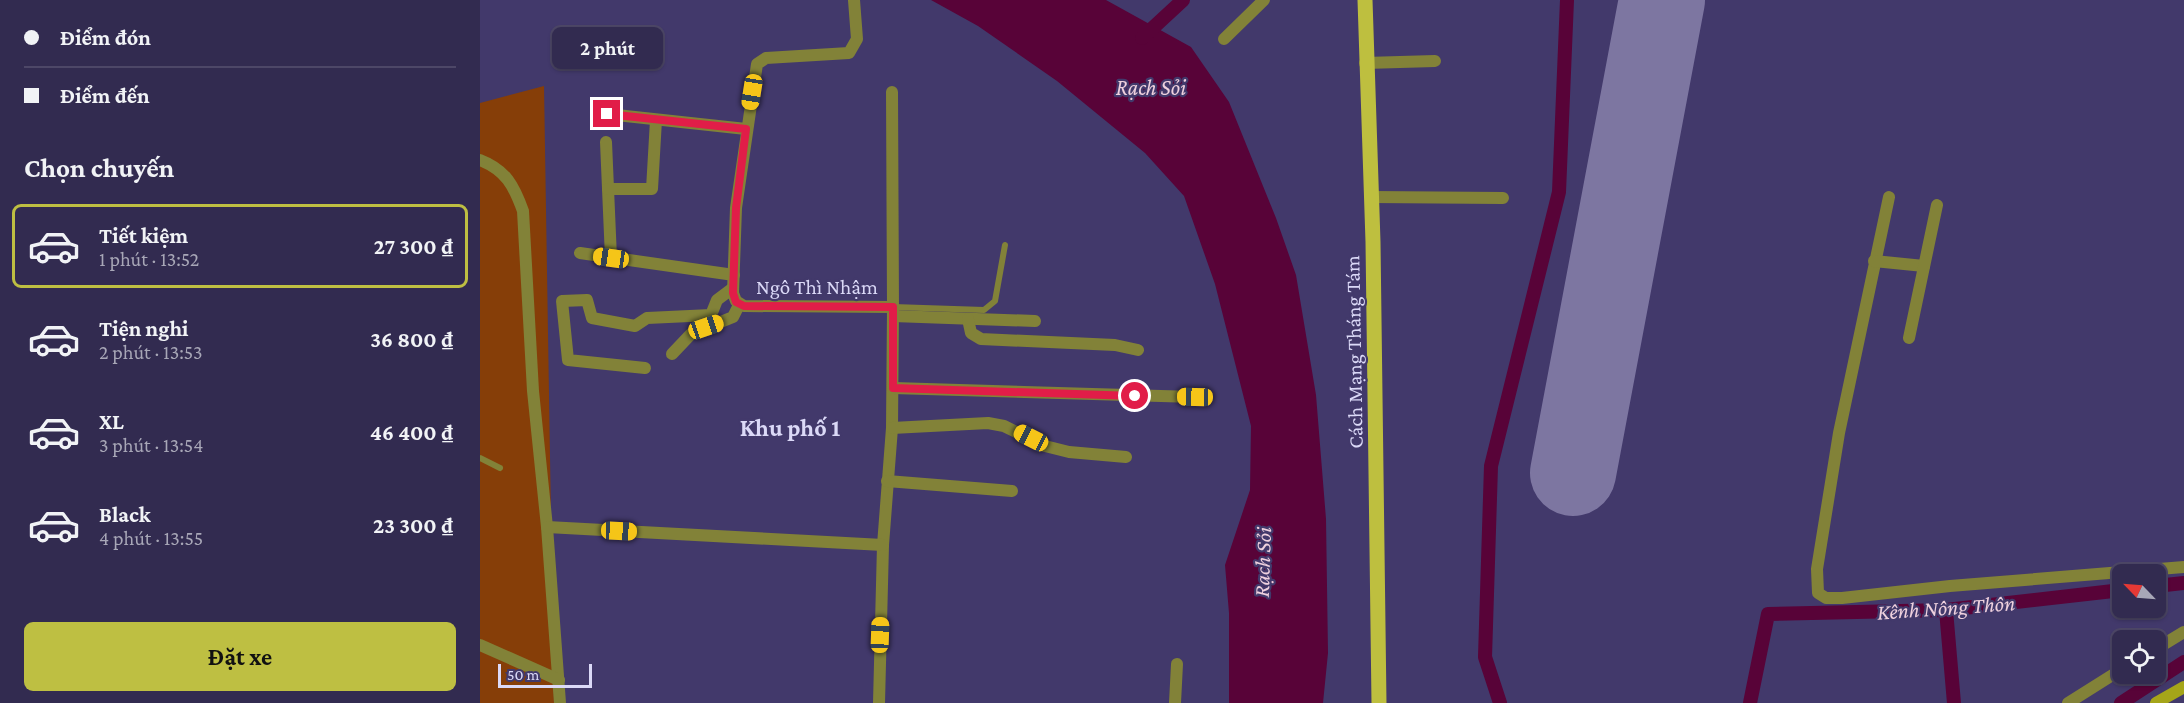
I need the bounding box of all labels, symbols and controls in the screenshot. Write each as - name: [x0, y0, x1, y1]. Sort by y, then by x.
- text: Điểm đón: [60, 25, 151, 50]
- callout: 2 phút: [552, 27, 662, 69]
- text: 2 phút: [580, 37, 635, 59]
- car: [740, 73, 764, 111]
- water label: Rạch Sỏi: [1116, 75, 1186, 100]
- text: Điểm đến: [60, 83, 150, 108]
- route end: [593, 100, 620, 127]
- text: Chọn chuyến: [24, 153, 174, 183]
- icon: car: [27, 219, 81, 273]
- text: Tiết kiệm: [99, 223, 188, 248]
- text: 27 300 ₫: [374, 234, 453, 259]
- car: [592, 247, 630, 269]
- text: 1 phút · 13:52: [99, 248, 199, 270]
- street label: Cách Mạng Tháng Tám: [1340, 255, 1368, 449]
- street label: Ngô Thì Nhậm: [756, 275, 878, 299]
- icon: car: [27, 312, 81, 366]
- car: [686, 313, 726, 341]
- text: Tiện nghi: [99, 316, 188, 341]
- text: 36 800 ₫: [370, 327, 453, 352]
- text: 2 phút · 13:53: [99, 341, 202, 363]
- route start: [1121, 382, 1148, 409]
- car: [1177, 388, 1213, 406]
- icon: car: [27, 405, 81, 459]
- text: XL: [99, 409, 124, 434]
- district label: Khu phố 1: [740, 414, 840, 441]
- text: 46 400 ₫: [370, 420, 453, 445]
- car: [1011, 422, 1051, 454]
- text: 3 phút · 13:54: [99, 434, 203, 456]
- icon: car: [27, 498, 81, 552]
- text: Black: [99, 502, 151, 527]
- text: 23 300 ₫: [373, 513, 453, 538]
- car: [601, 521, 637, 541]
- water label: Rạch Sỏi: [1249, 526, 1276, 598]
- text: 4 phút · 13:55: [99, 527, 203, 549]
- north arrow: [2112, 564, 2166, 618]
- map controls: [2112, 564, 2166, 684]
- water label: Kênh Nông Thôn: [1876, 590, 2016, 625]
- car: [870, 617, 890, 653]
- button: Đặt xe: [24, 622, 456, 691]
- button: locate: [2112, 630, 2166, 684]
- scale bar: [498, 661, 592, 688]
- text: 50 m: [507, 666, 539, 683]

